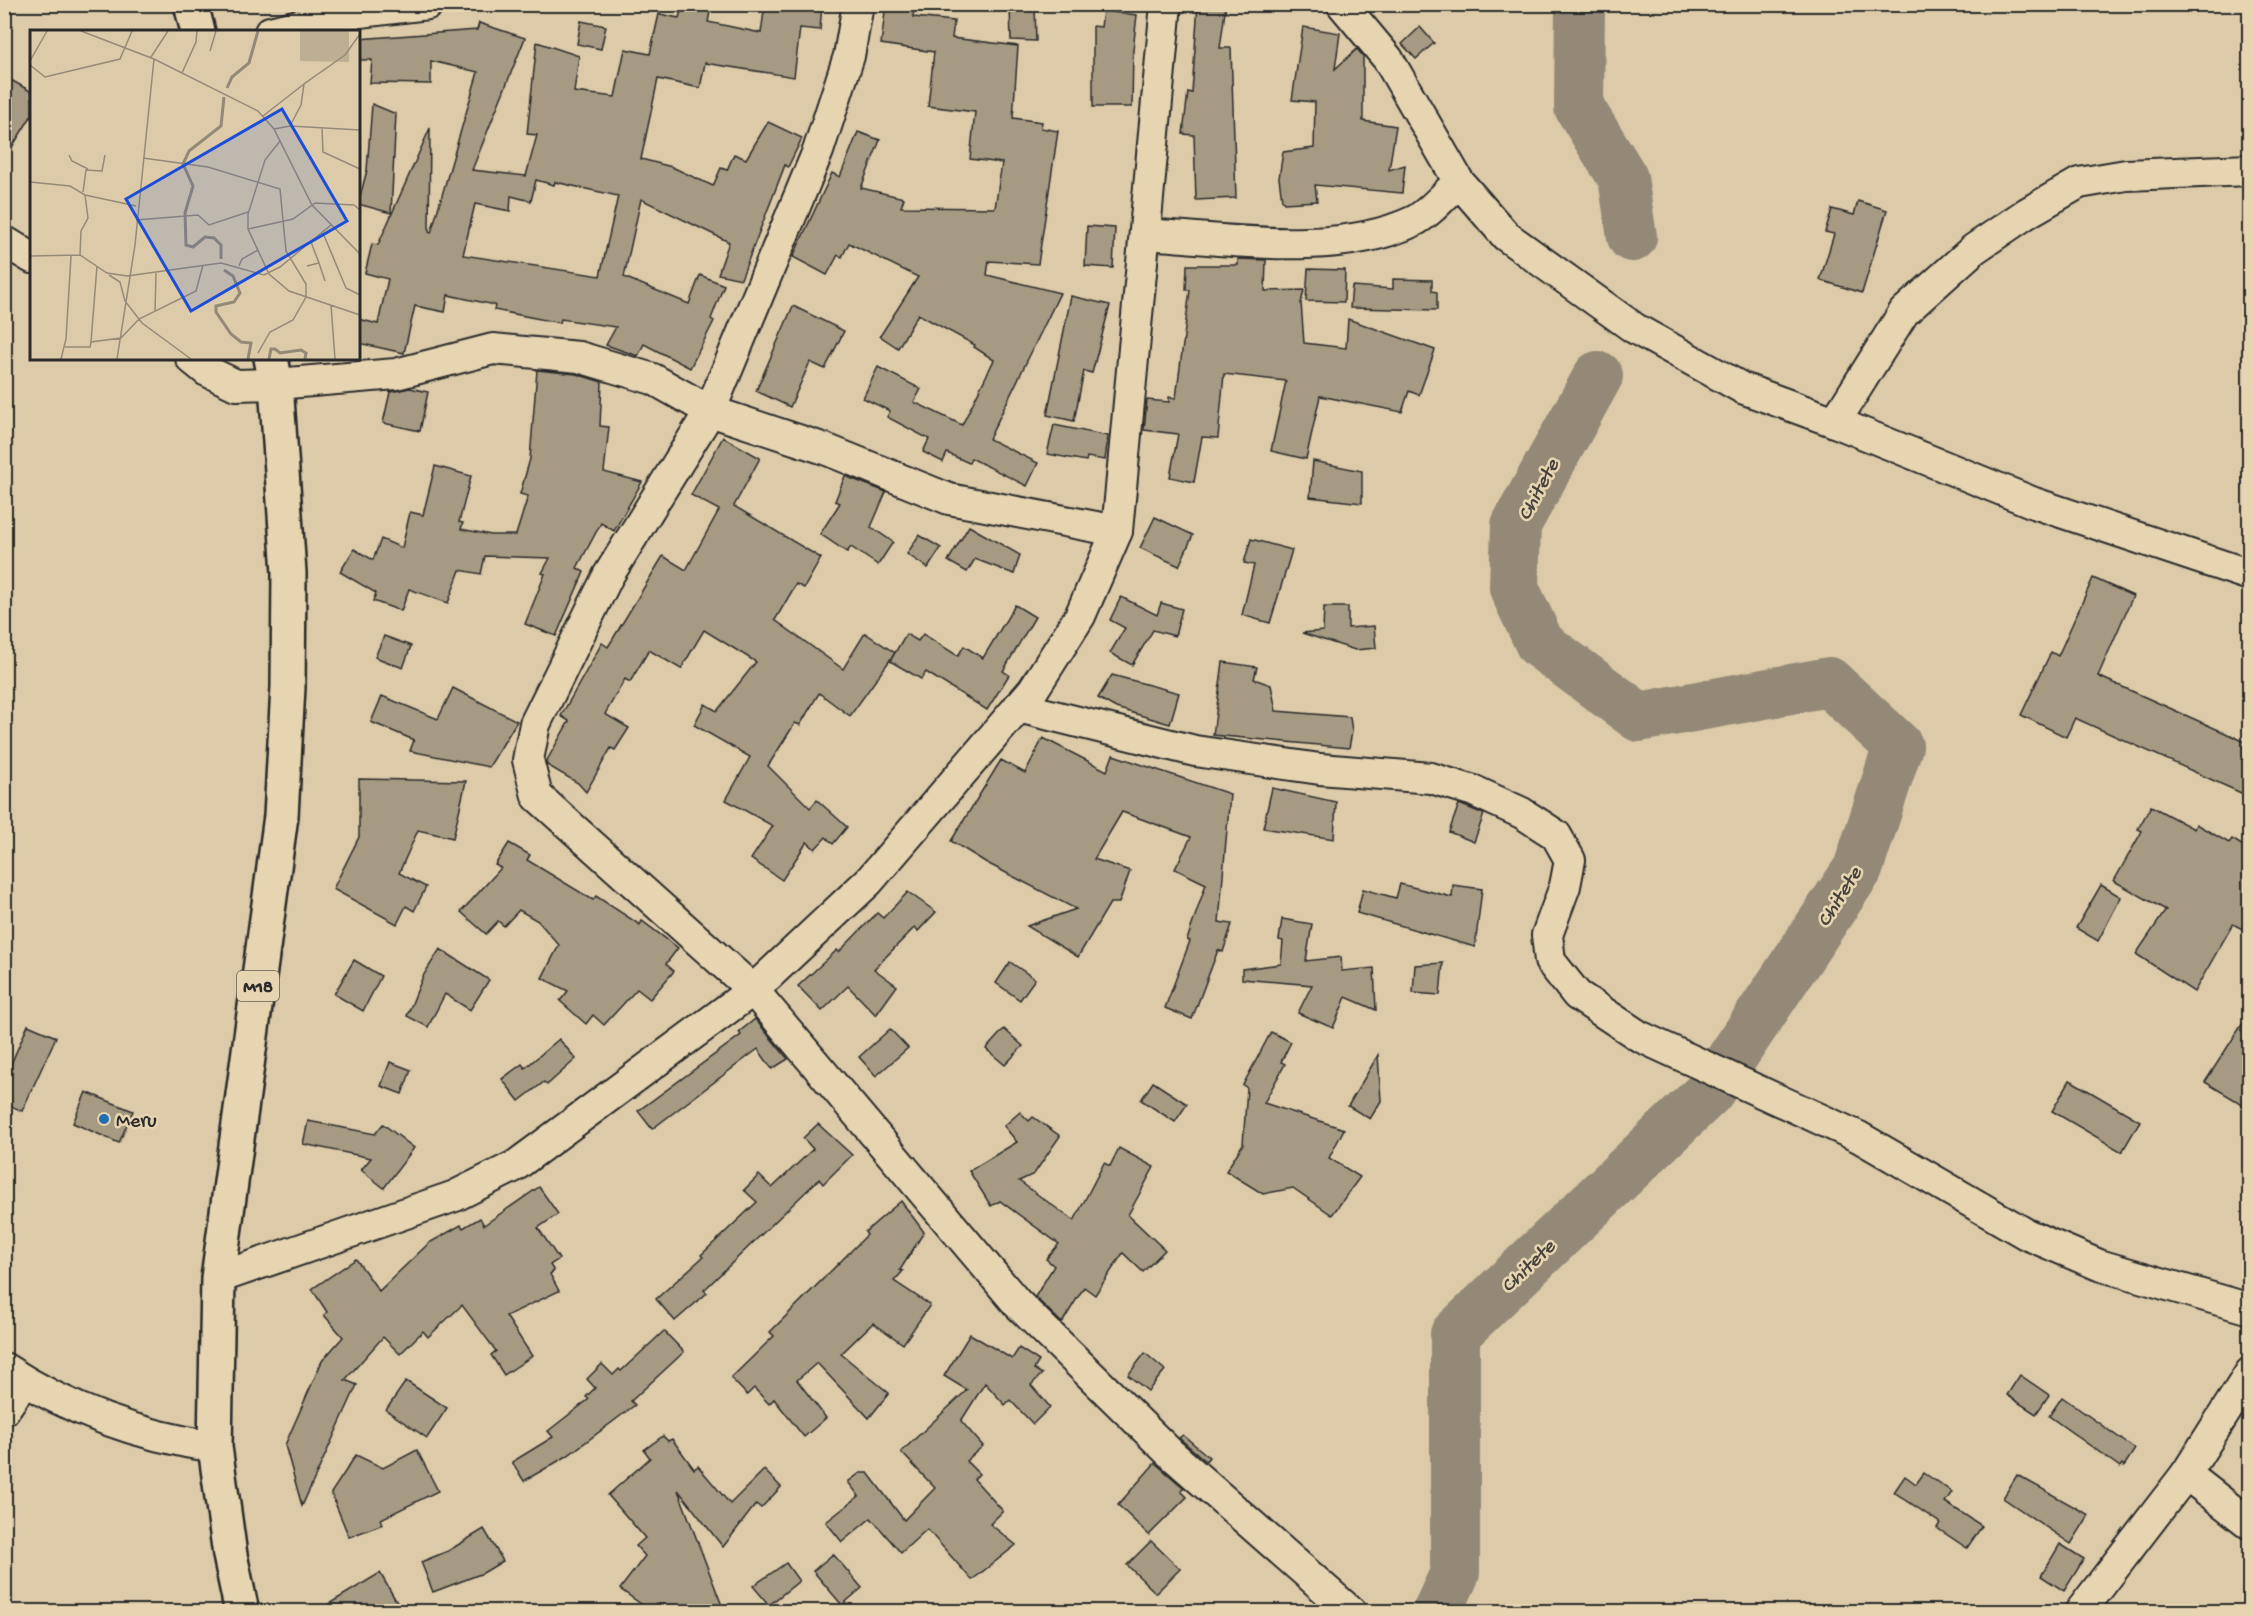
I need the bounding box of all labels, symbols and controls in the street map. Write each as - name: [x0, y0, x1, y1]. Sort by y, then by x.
- inset map: [30, 30, 360, 360]
- water label: Chitete: [1514, 455, 1567, 526]
- water label: Chitete: [1813, 862, 1870, 932]
- road number: M18: [237, 971, 279, 1001]
- place label: Meru: [116, 1111, 157, 1134]
- marker: Meru: [97, 1112, 111, 1126]
- water label: Chitete: [1497, 1235, 1563, 1299]

